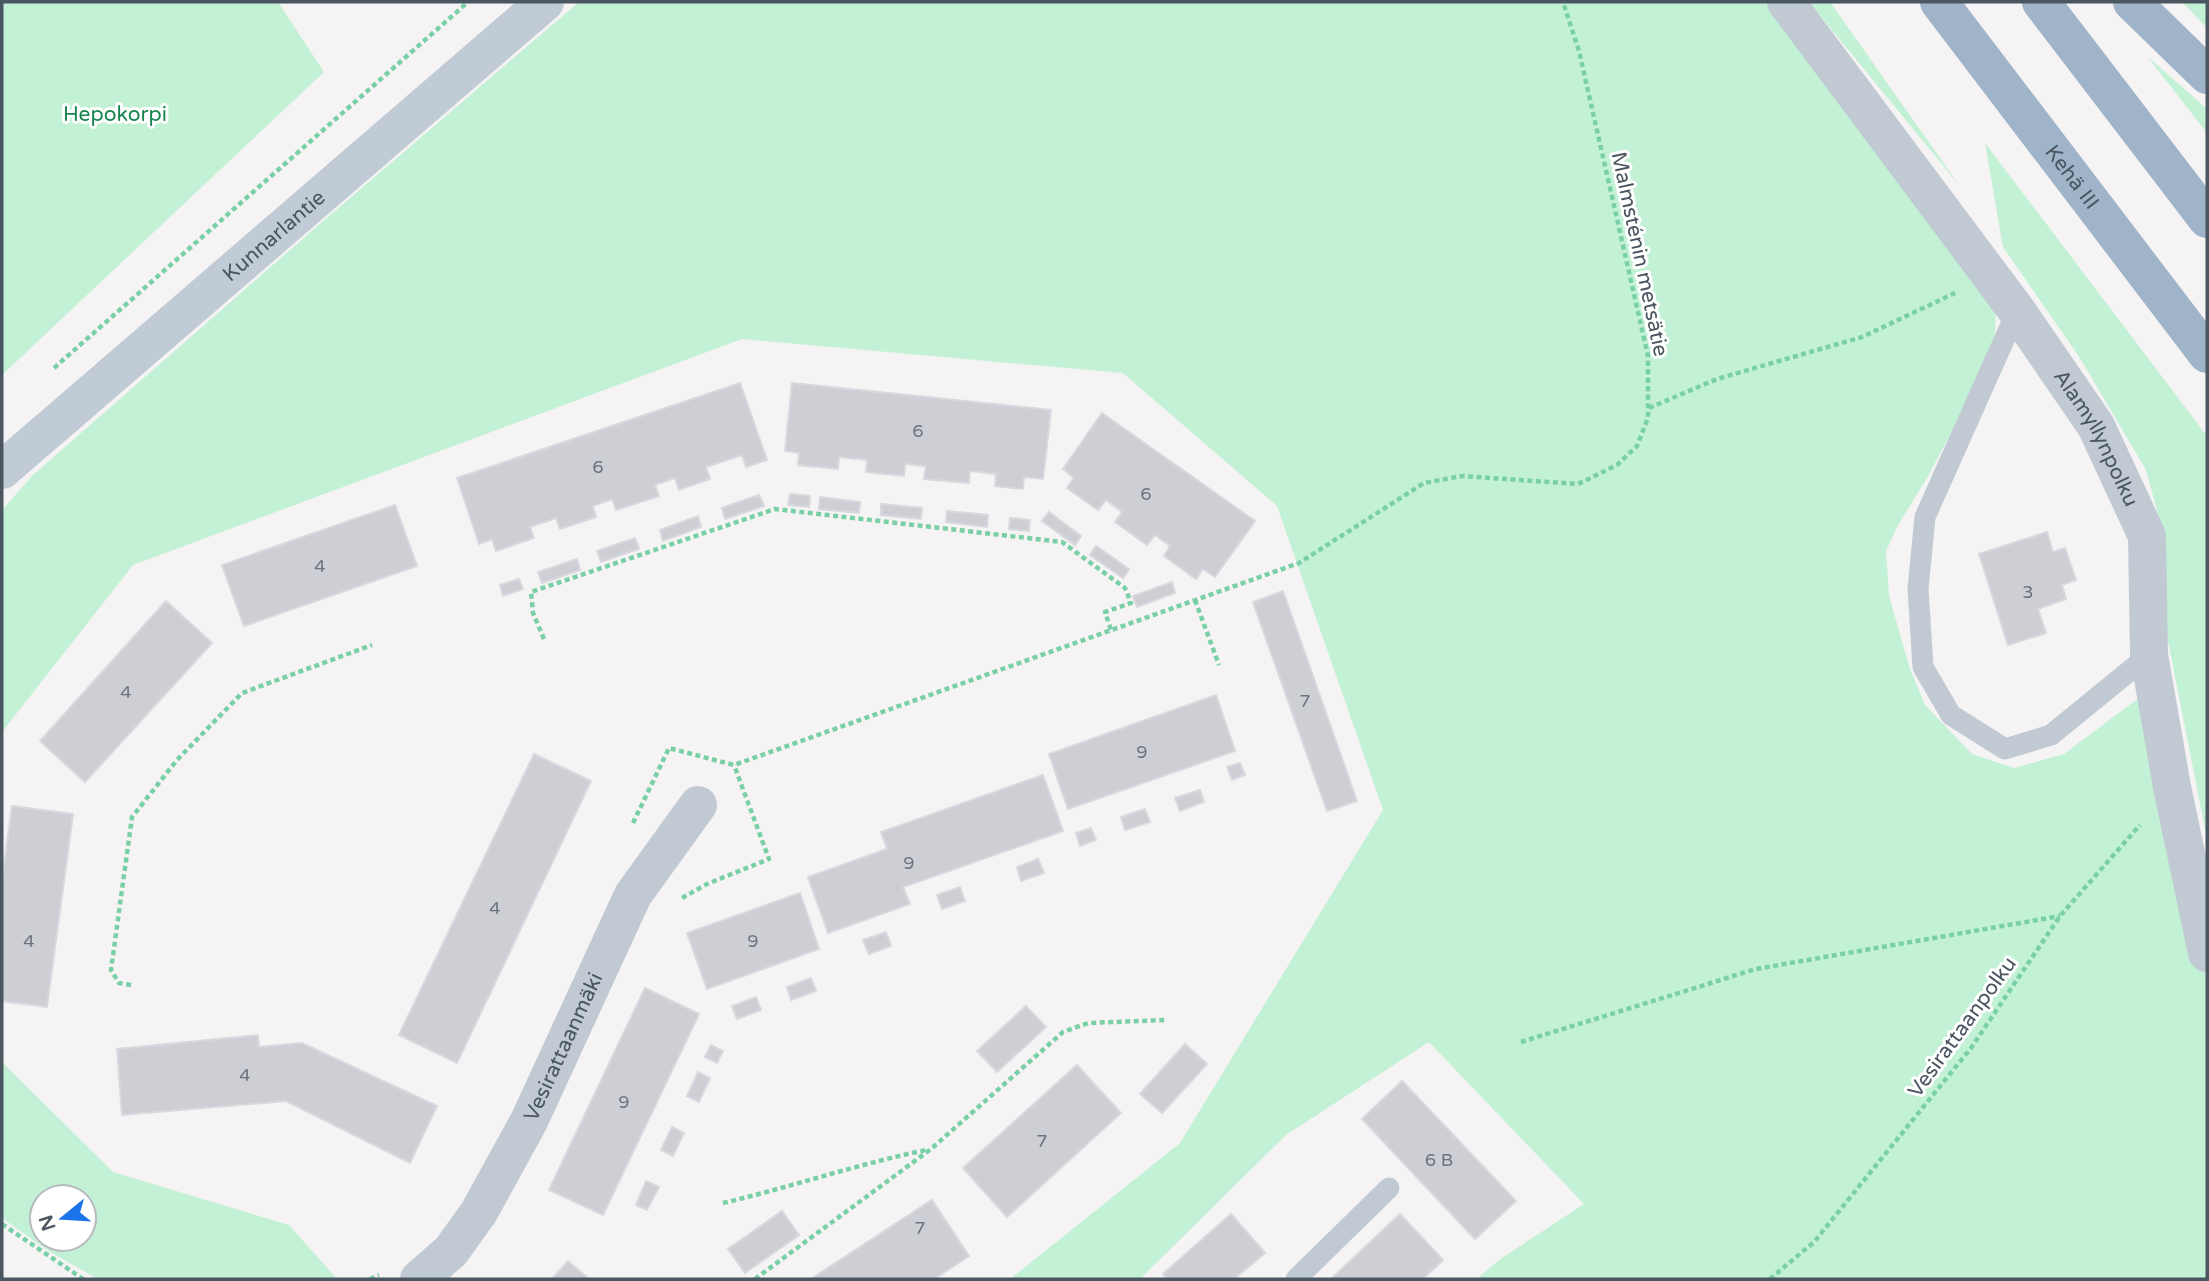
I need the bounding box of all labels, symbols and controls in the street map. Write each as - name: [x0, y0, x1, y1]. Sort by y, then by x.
- park label: Hepokorpi: [63, 102, 167, 127]
- street label: Kehä III: [2039, 140, 2104, 214]
- street label: Malmsténin metsätie: [1606, 149, 1673, 359]
- street label: Kunnarlantie: [218, 185, 331, 287]
- street label: Alamyllynpolku: [2048, 365, 2144, 511]
- house number: 6: [912, 420, 924, 442]
- house number: 6: [592, 456, 604, 478]
- house number: 6: [1140, 483, 1152, 505]
- house number: 4: [314, 555, 326, 577]
- house number: 3: [2022, 581, 2034, 603]
- house number: 4: [120, 681, 132, 703]
- house number: 7: [1299, 690, 1311, 712]
- house number: 9: [1136, 741, 1148, 763]
- house number: 9: [903, 852, 915, 874]
- house number: 4: [489, 897, 501, 919]
- house number: 4: [23, 930, 35, 952]
- house number: 9: [747, 930, 759, 952]
- street label: Vesirattaanpolku: [1903, 952, 2022, 1103]
- street label: Vesirattaanmäki: [519, 969, 608, 1125]
- house number: 4: [239, 1064, 251, 1086]
- house number: 9: [618, 1091, 630, 1113]
- house number: 7: [1036, 1130, 1048, 1152]
- house number: 6 B: [1425, 1149, 1453, 1171]
- north arrow: [28, 1183, 98, 1253]
- text: N: [35, 1212, 61, 1234]
- house number: 7: [914, 1217, 926, 1239]

